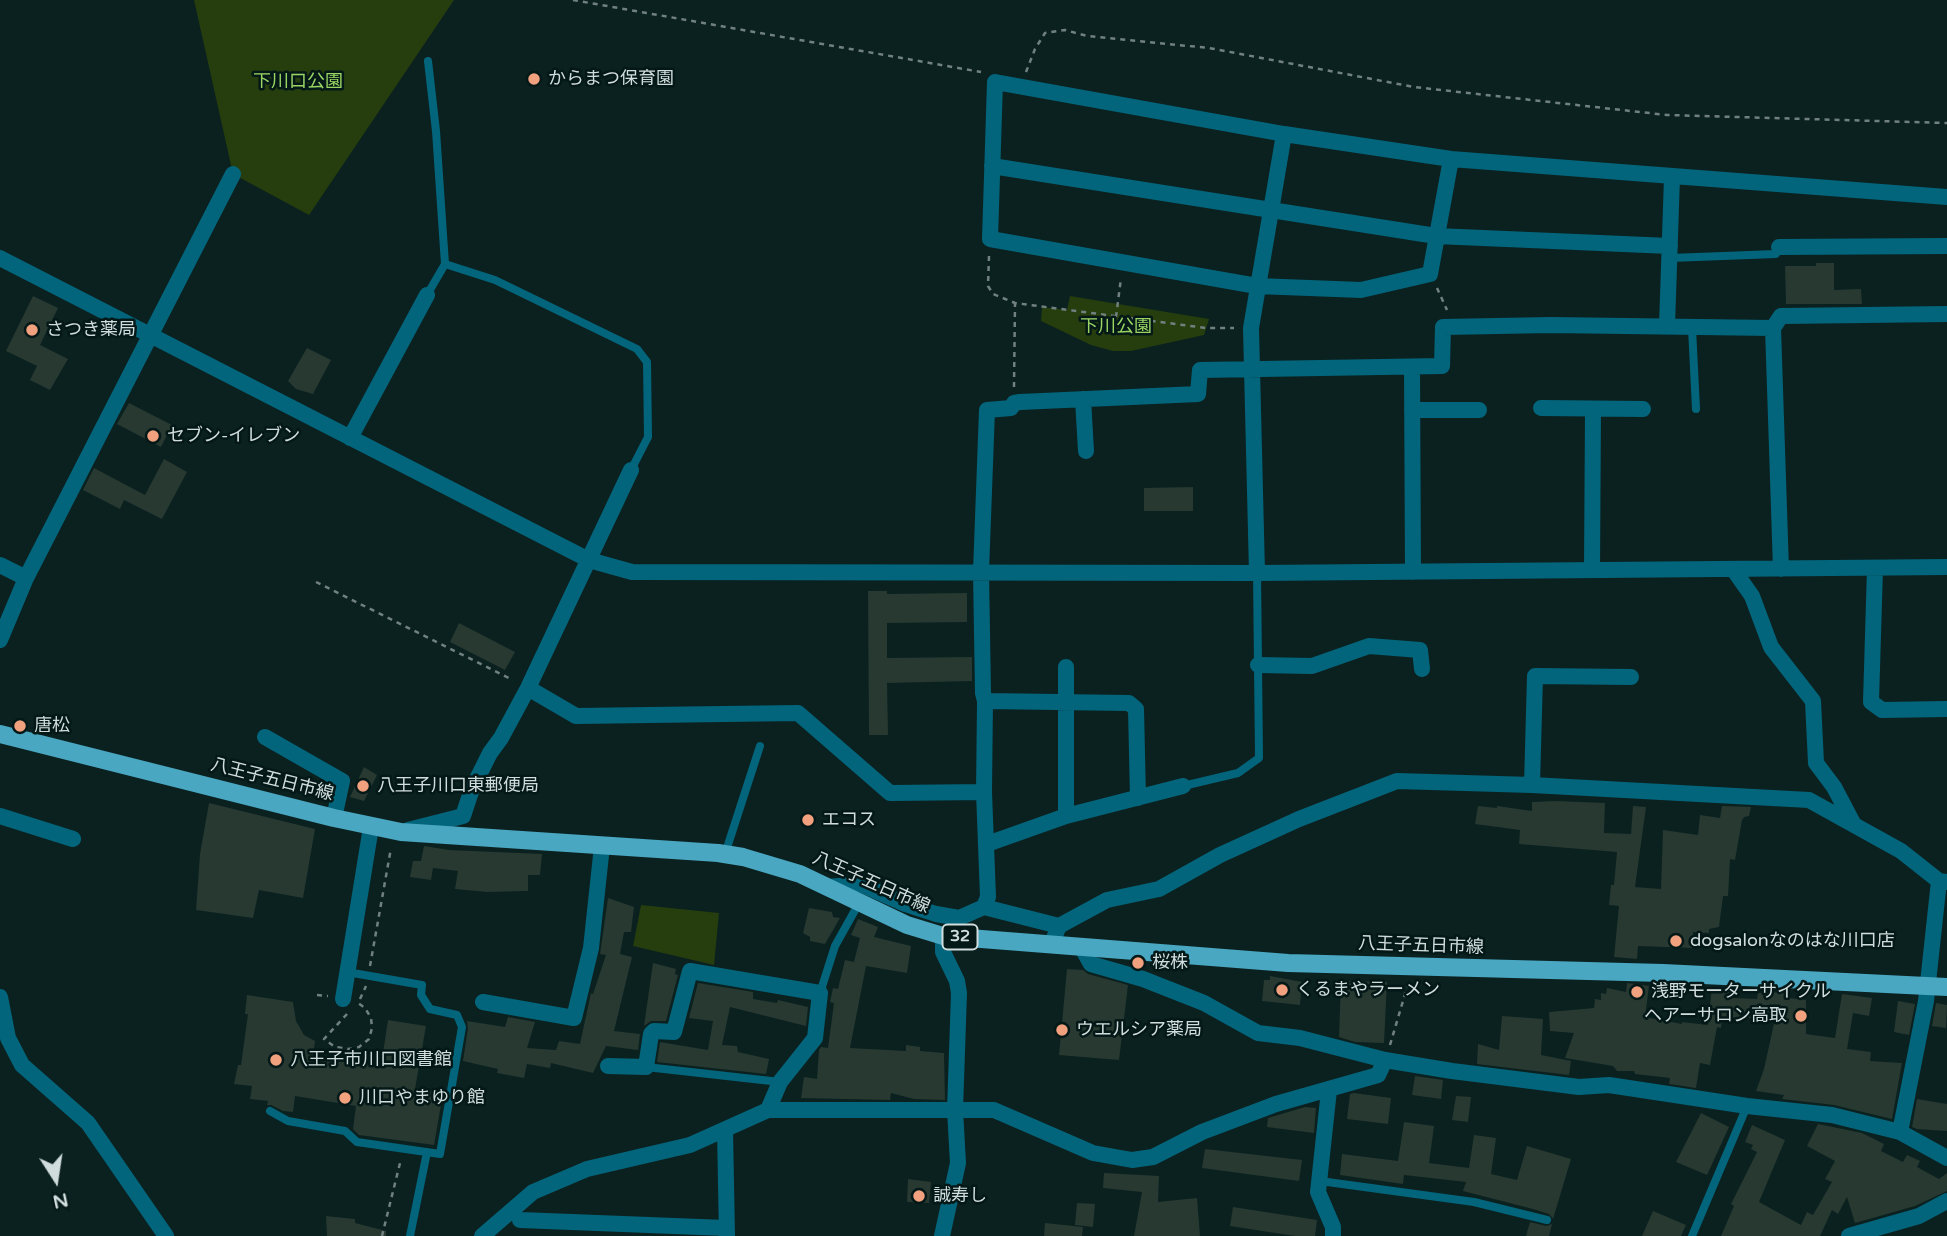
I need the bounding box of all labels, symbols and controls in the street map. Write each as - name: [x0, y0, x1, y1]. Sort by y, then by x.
- place label: からまつ保育園: [548, 68, 674, 90]
- park label: 下川口公園: [253, 71, 343, 93]
- marker: からまつ保育園: [526, 71, 542, 87]
- park label: 下川公園: [1080, 316, 1152, 338]
- place label: さつき薬局: [46, 319, 136, 341]
- marker: さつき薬局: [24, 322, 40, 338]
- place label: セブン-イレブン: [167, 425, 300, 447]
- marker: セブン-イレブン: [145, 428, 161, 444]
- place label: 唐松: [34, 715, 70, 737]
- marker: 唐松: [12, 718, 28, 734]
- street label: 八王子五日市線: [208, 754, 336, 806]
- place label: 八王子川口東郵便局: [377, 775, 539, 797]
- marker: 八王子川口東郵便局: [355, 778, 371, 794]
- place label: エコス: [822, 809, 876, 831]
- marker: エコス: [800, 812, 816, 828]
- street label: 八王子五日市線: [809, 848, 933, 918]
- road number: 32: [942, 925, 978, 950]
- place label: dogsalonなのはな川口店: [1690, 930, 1895, 952]
- street label: 八王子五日市線: [1358, 933, 1484, 959]
- marker: dogsalonなのはな川口店: [1668, 933, 1684, 949]
- place label: 桜株: [1152, 952, 1188, 974]
- marker: 桜株: [1130, 955, 1146, 971]
- place label: くるまやラーメン: [1296, 979, 1440, 1001]
- place label: 浅野モーターサイクル: [1651, 981, 1831, 1003]
- marker: くるまやラーメン: [1274, 982, 1290, 998]
- marker: 浅野モーターサイクル: [1629, 984, 1645, 1000]
- place label: ヘアーサロン高取: [1644, 1005, 1787, 1027]
- marker: ヘアーサロン高取: [1793, 1008, 1809, 1024]
- place label: ウエルシア薬局: [1076, 1019, 1202, 1041]
- marker: ウエルシア薬局: [1054, 1022, 1070, 1038]
- place label: 八王子市川口図書館: [290, 1049, 452, 1071]
- marker: 八王子市川口図書館: [268, 1052, 284, 1068]
- place label: 川口やまゆり館: [359, 1087, 485, 1109]
- marker: 川口やまゆり館: [337, 1090, 353, 1106]
- north arrow: [21, 1145, 91, 1215]
- place label: 誠寿し: [933, 1185, 987, 1207]
- text: N: [51, 1188, 70, 1213]
- marker: 誠寿し: [911, 1188, 927, 1204]

